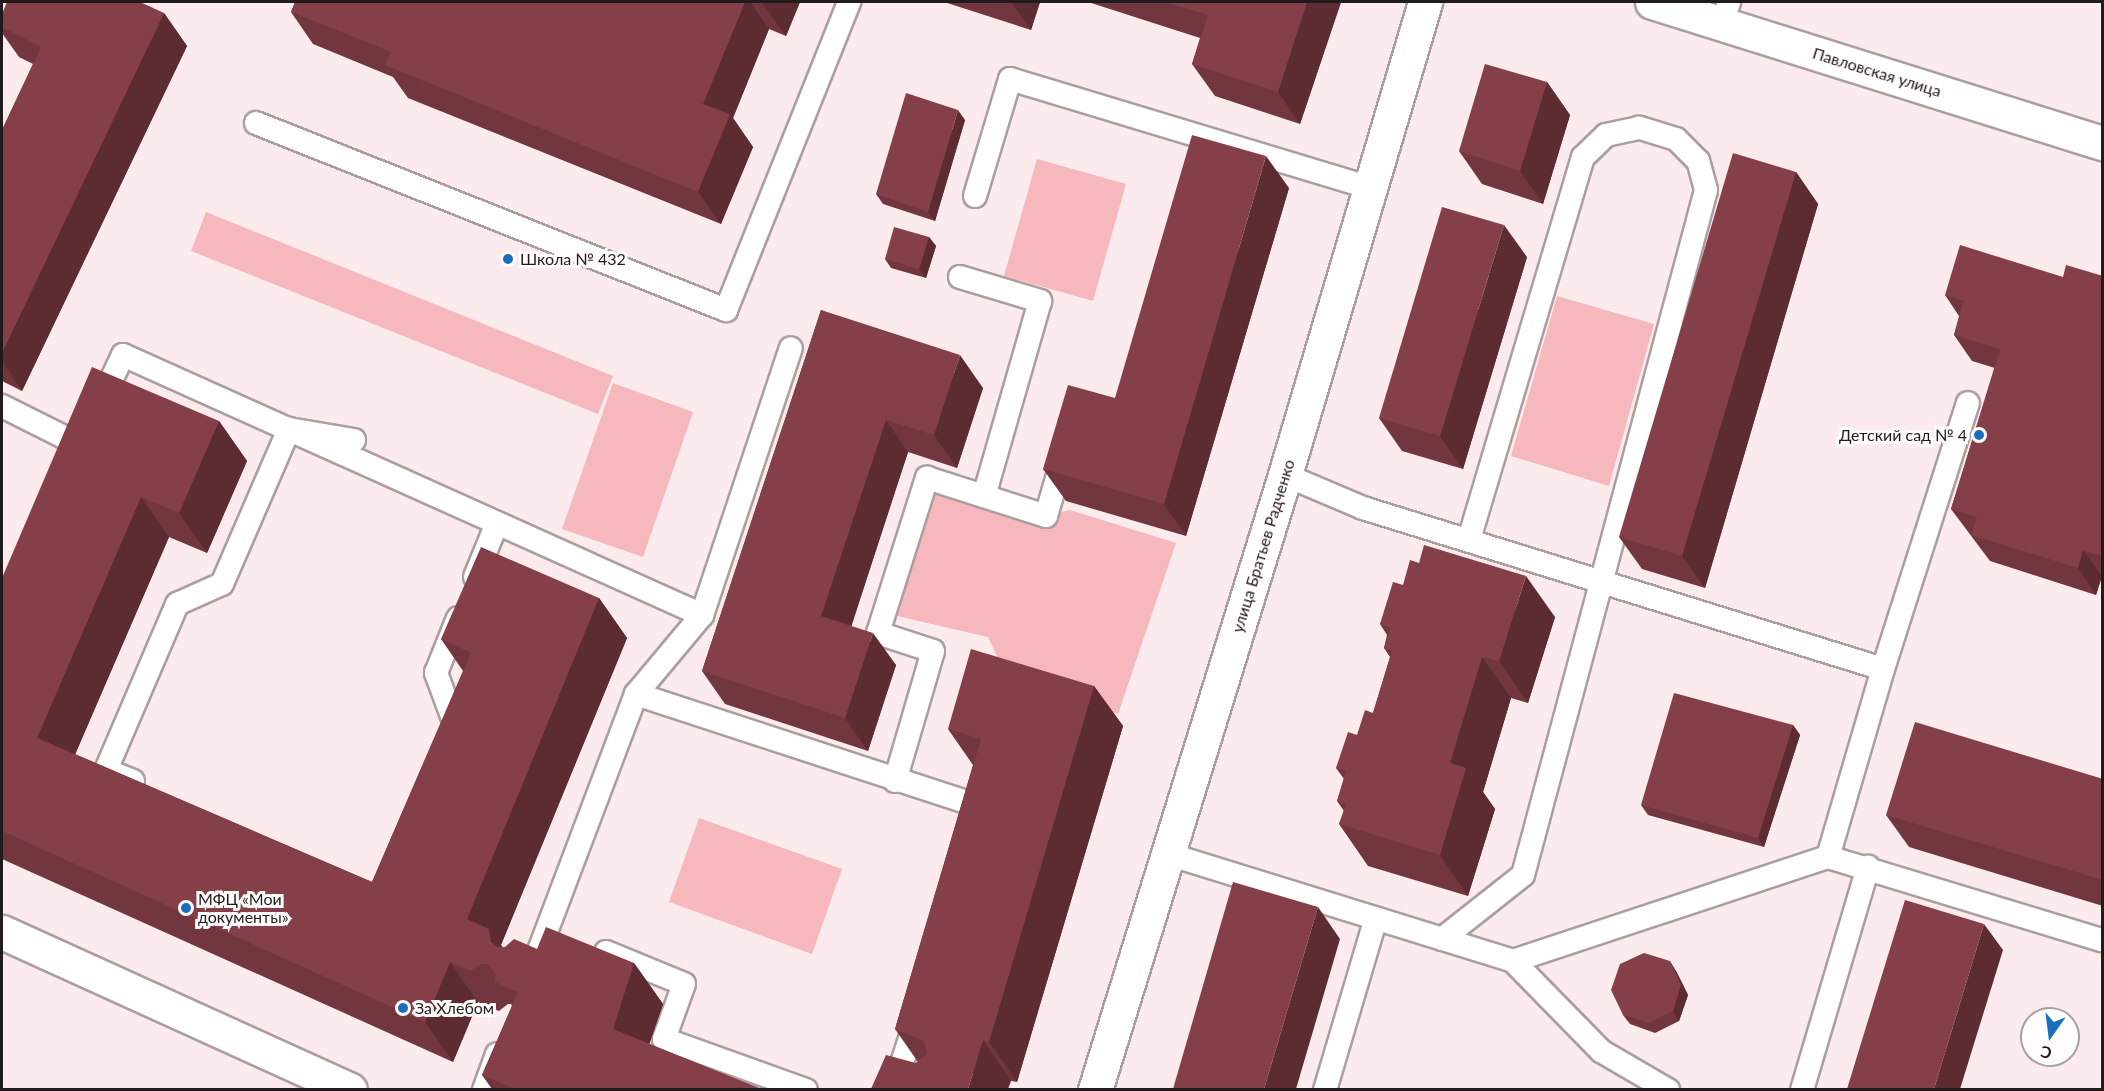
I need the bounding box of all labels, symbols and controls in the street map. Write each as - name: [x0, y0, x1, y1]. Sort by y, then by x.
- street label: Павловская улица: [1810, 43, 1944, 101]
- place label: Школа № 432: [520, 249, 626, 269]
- marker: Школа № 432: [501, 252, 515, 266]
- place label: Детский сад № 4: [1839, 425, 1967, 445]
- marker: Детский сад № 4: [1972, 428, 1986, 442]
- street label: улица Братьев Радченко: [1228, 457, 1298, 635]
- place label: МФЦ «Мои документы»: [198, 889, 289, 927]
- marker: МФЦ «Мои документы»: [179, 901, 193, 915]
- place label: За Хлебом: [415, 998, 494, 1018]
- marker: За Хлебом: [396, 1001, 410, 1015]
- north arrow: [2020, 1007, 2080, 1067]
- text: С: [2039, 1043, 2053, 1064]

